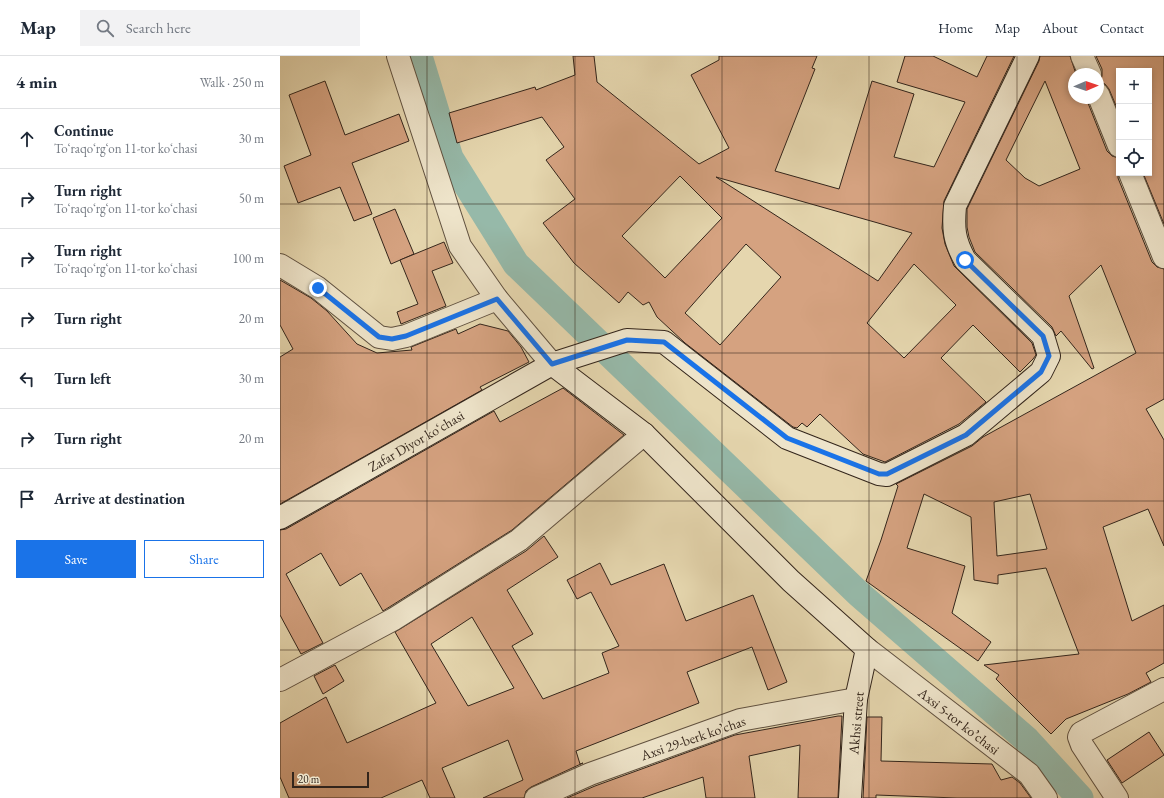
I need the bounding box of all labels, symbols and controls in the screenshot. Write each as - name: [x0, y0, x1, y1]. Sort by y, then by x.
- search box: [80, 10, 360, 46]
- text: Map: [20, 15, 56, 40]
- icon: search: [94, 17, 116, 39]
- text: Search here: [126, 18, 191, 37]
- text: Home: [938, 19, 973, 37]
- text: Map: [995, 19, 1020, 37]
- text: About: [1042, 19, 1078, 37]
- text: Contact: [1100, 19, 1144, 37]
- north arrow: [1068, 68, 1104, 104]
- map controls: [1116, 68, 1152, 176]
- button: +: [1116, 68, 1152, 104]
- text: 4 min: [16, 71, 57, 93]
- text: Walk · 250 m: [200, 74, 264, 91]
- button: −: [1116, 104, 1152, 140]
- text: Continue: [54, 121, 114, 140]
- icon: ahead: [16, 128, 38, 150]
- text: 30 m: [239, 130, 264, 147]
- text: Toʻraqoʻrgʻon 11-tor koʻchasi: [54, 140, 197, 157]
- button: locate: [1116, 140, 1152, 176]
- text: Turn right: [54, 181, 122, 200]
- icon: right: [16, 188, 38, 210]
- text: 50 m: [239, 190, 264, 207]
- text: Toʻraqoʻrgʻon 11-tor koʻchasi: [54, 200, 197, 217]
- text: Turn right: [54, 241, 122, 260]
- icon: right: [16, 248, 38, 270]
- text: 100 m: [233, 250, 264, 267]
- route start: [956, 251, 974, 269]
- text: Toʻraqoʻrgʻon 11-tor koʻchasi: [54, 260, 197, 277]
- route end: [309, 279, 327, 297]
- icon: right: [16, 308, 38, 330]
- text: Turn right: [54, 309, 122, 328]
- text: 20 m: [239, 310, 264, 327]
- icon: left: [16, 368, 38, 390]
- text: Turn left: [54, 369, 111, 388]
- text: 30 m: [239, 370, 264, 387]
- street label: Zafar Diyor koʻchasi: [365, 406, 468, 476]
- icon: right: [16, 428, 38, 450]
- text: Turn right: [54, 429, 122, 448]
- text: 20 m: [239, 430, 264, 447]
- icon: arrive: [16, 488, 38, 510]
- text: Arrive at destination: [54, 489, 185, 508]
- button: Save: [16, 540, 136, 578]
- button: Share: [144, 540, 264, 578]
- street label: Аxsi 5-tor koʼchasi: [914, 683, 1004, 759]
- street label: Akhsi street: [844, 690, 868, 756]
- street label: Аxsi 29-berk koʼchas: [637, 711, 748, 765]
- scale bar: [292, 770, 369, 789]
- text: 20 m: [298, 772, 319, 786]

